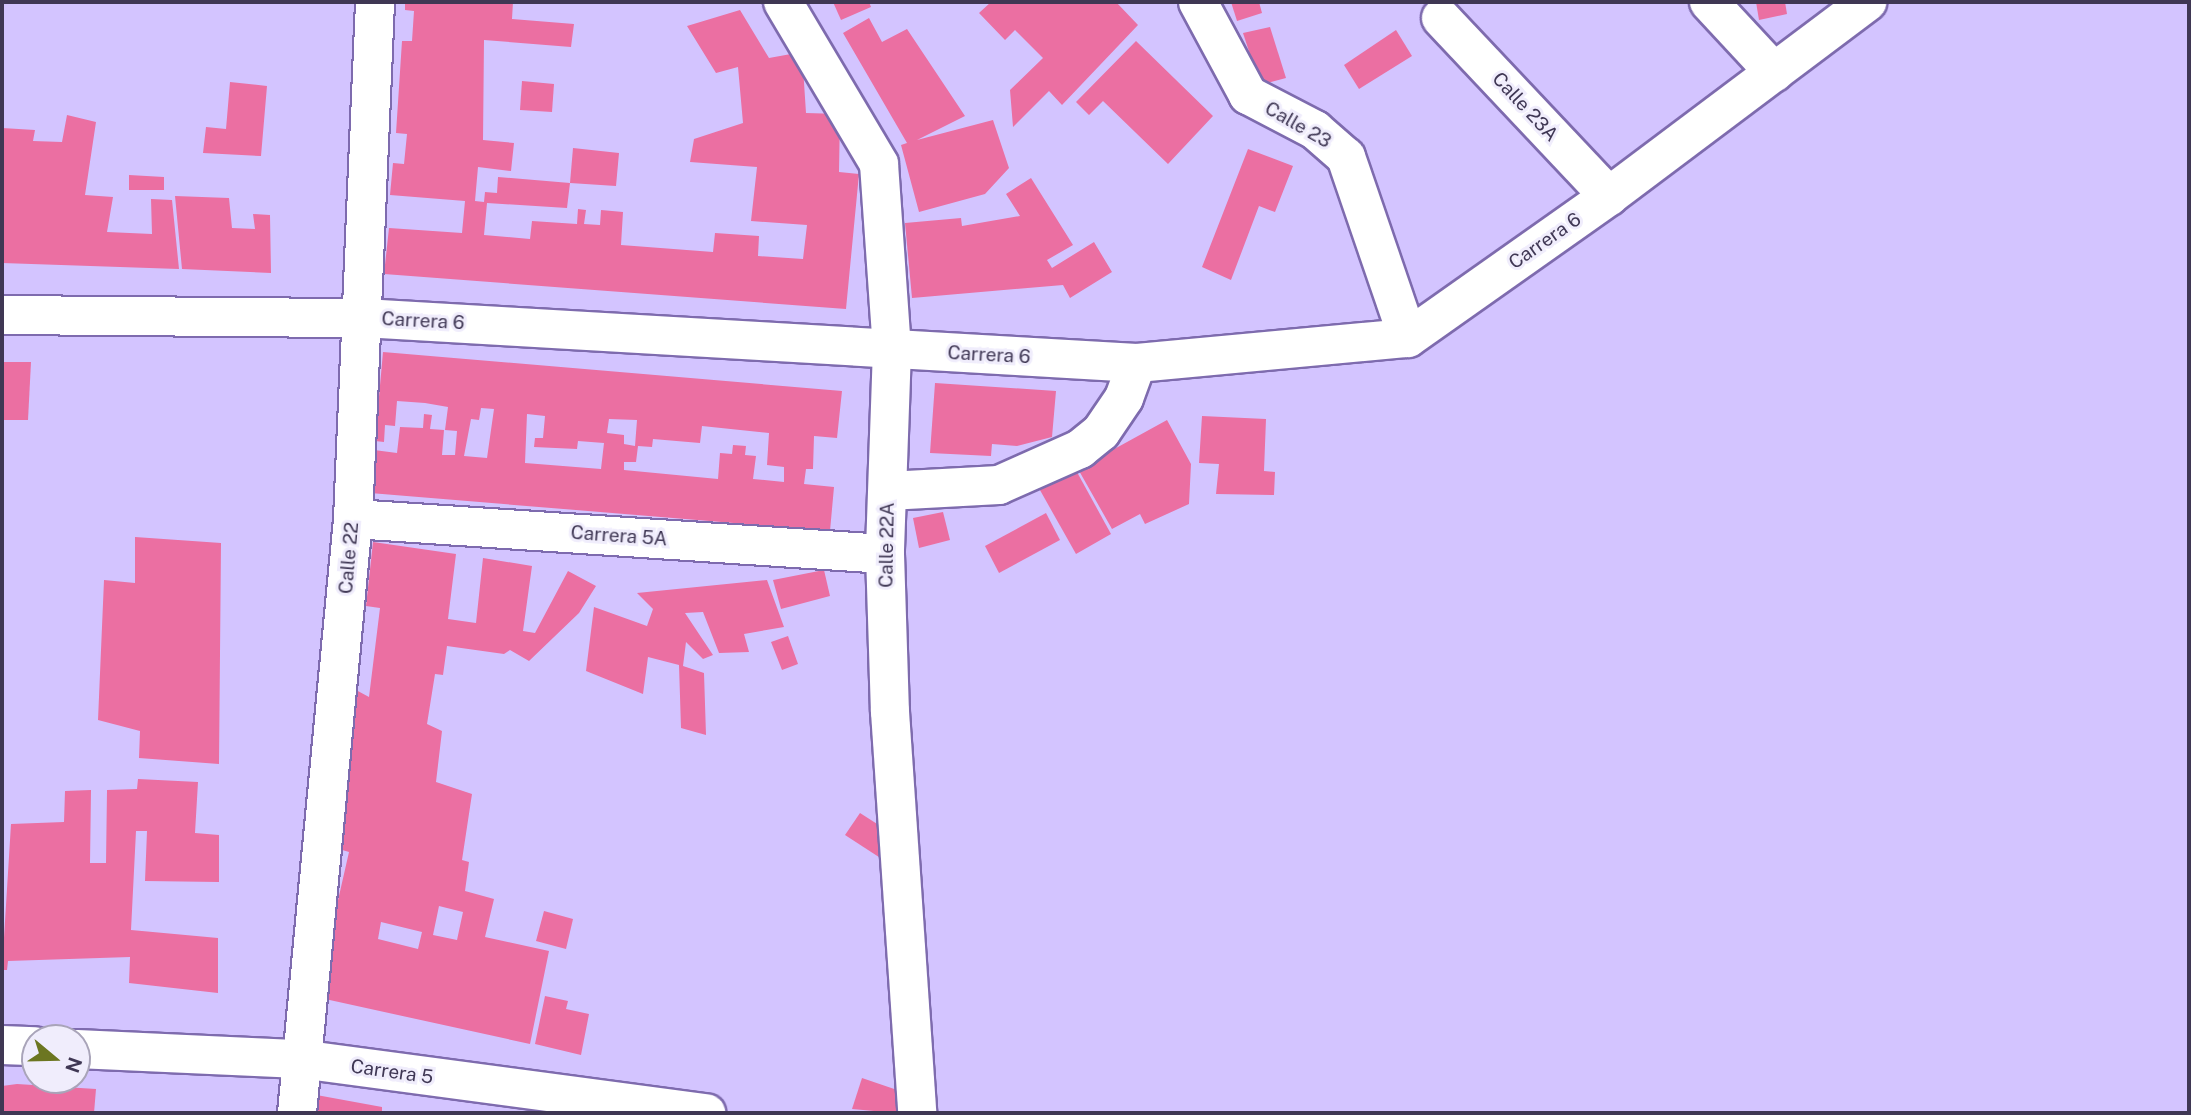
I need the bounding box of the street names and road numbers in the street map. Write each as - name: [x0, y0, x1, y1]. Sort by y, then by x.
- street label: Calle 23A: [1487, 68, 1563, 146]
- street label: Calle 23: [1261, 97, 1335, 153]
- street label: Carrera 6: [1504, 208, 1586, 274]
- street label: Carrera 6: [381, 307, 465, 335]
- street label: Carrera 6: [947, 341, 1031, 369]
- street label: Calle 22A: [875, 502, 899, 588]
- street label: Calle 22: [334, 521, 364, 595]
- street label: Carrera 5A: [570, 521, 668, 551]
- street label: Carrera 5: [349, 1055, 435, 1089]

